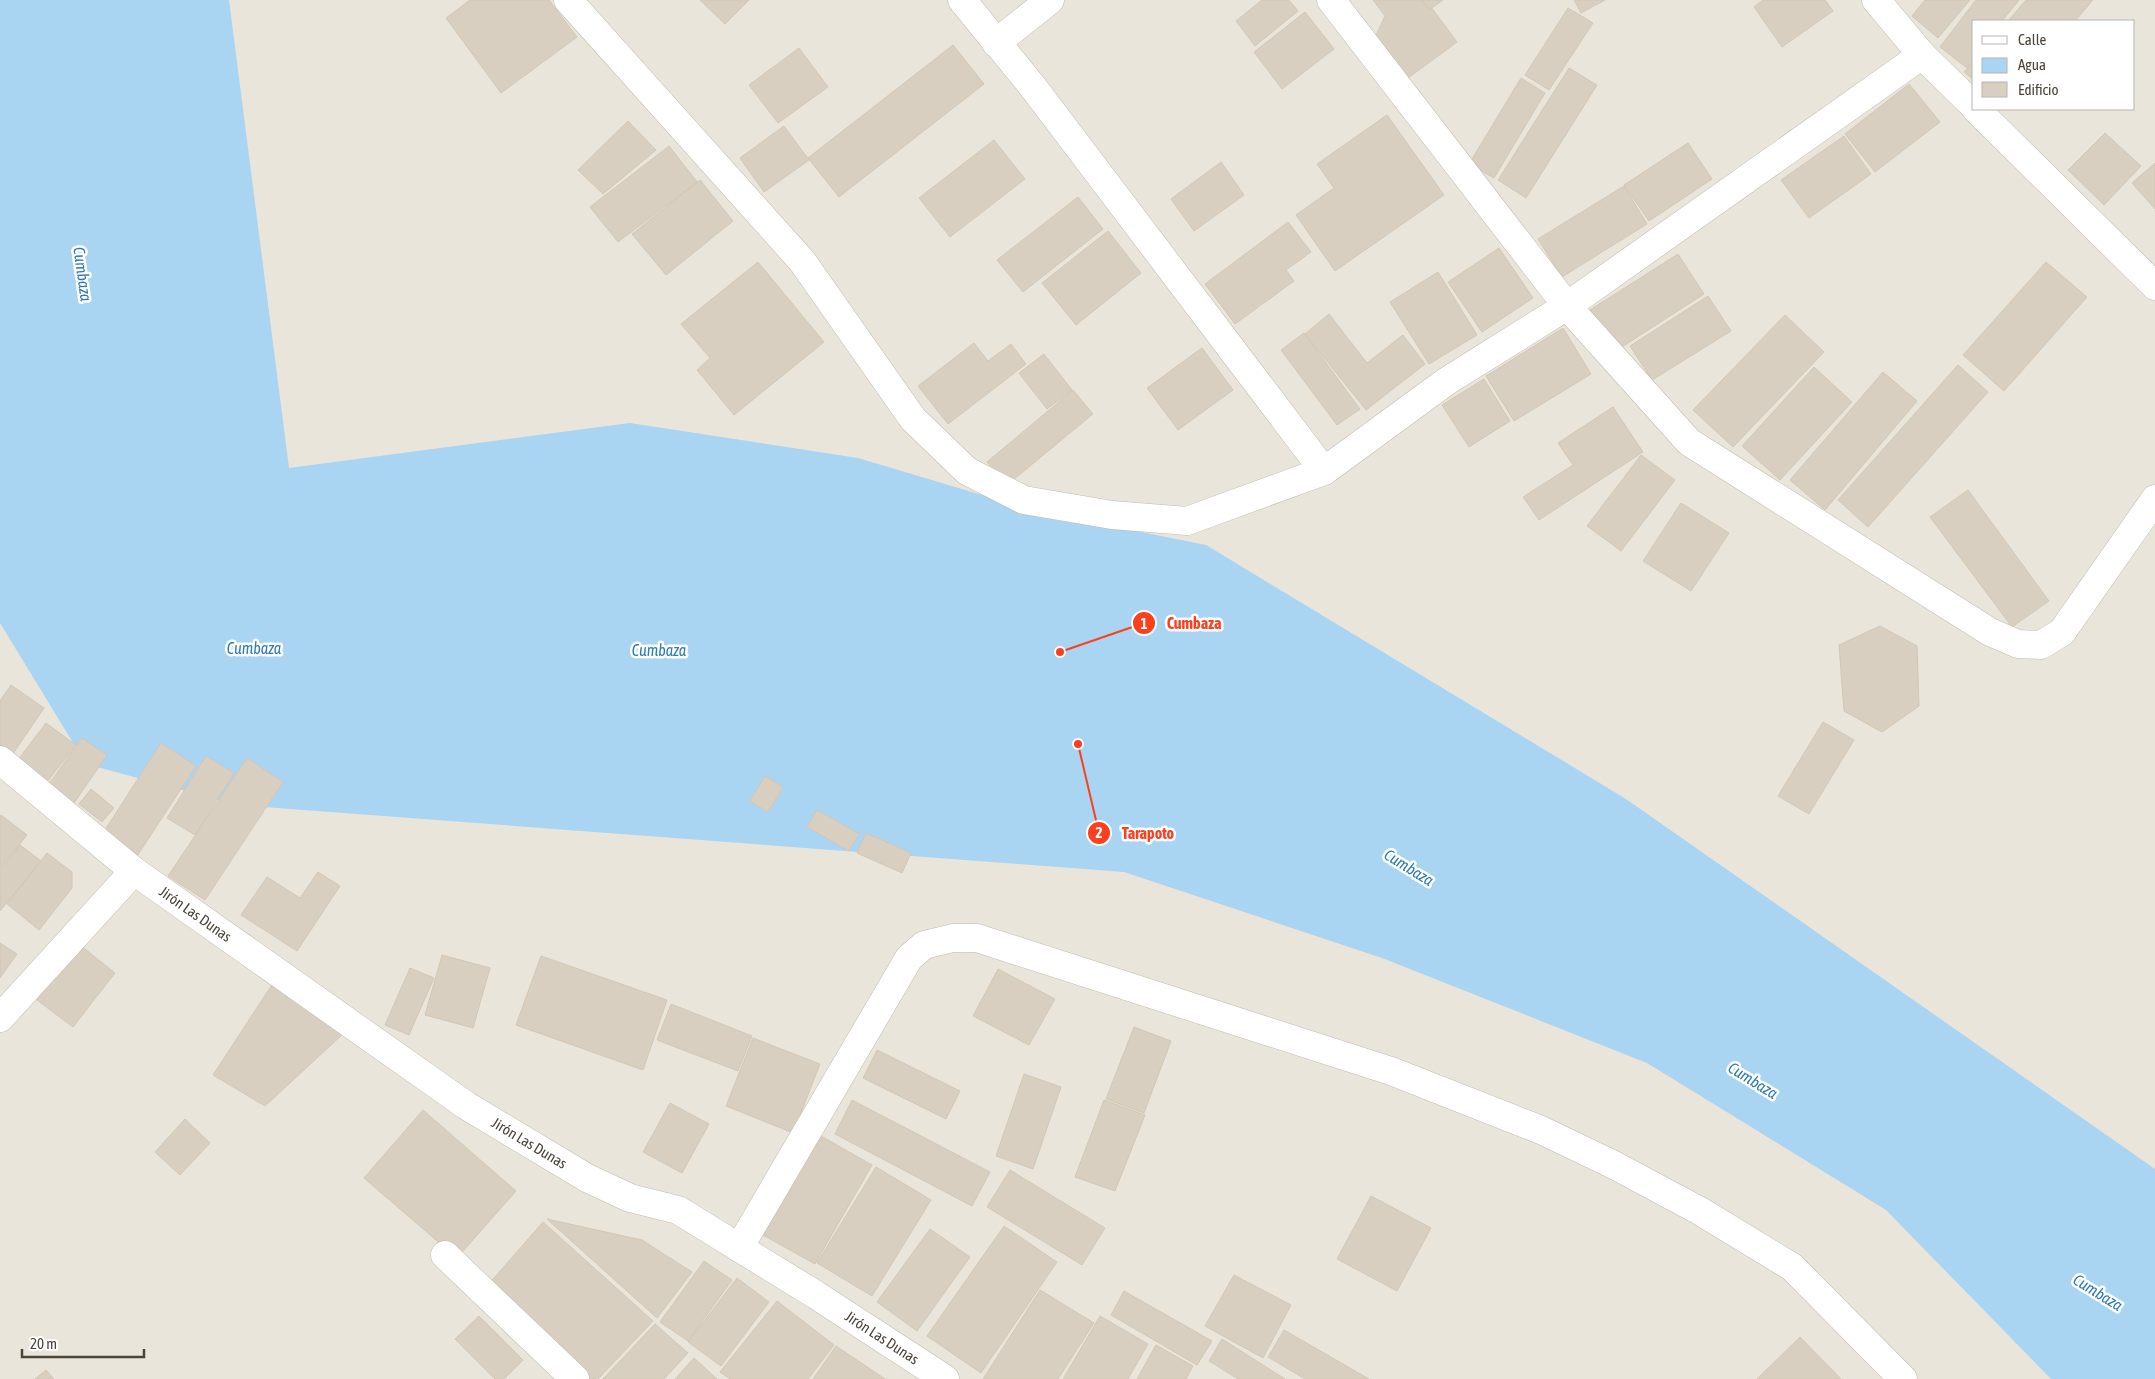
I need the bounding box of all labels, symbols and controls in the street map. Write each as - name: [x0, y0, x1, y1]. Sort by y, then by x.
- legend: [1972, 20, 2135, 110]
- text: Calle: [2018, 31, 2047, 48]
- text: Agua: [2018, 56, 2046, 73]
- text: Edificio: [2018, 81, 2059, 98]
- water label: Cumbaza: [70, 246, 96, 303]
- callout: Cumbaza: [1132, 608, 1232, 639]
- text: Cumbaza: [1167, 614, 1221, 632]
- text: 1: [1140, 615, 1148, 632]
- water label: Cumbaza: [227, 639, 282, 657]
- water label: Cumbaza: [632, 641, 687, 659]
- callout: Tarapoto: [1087, 818, 1184, 849]
- text: 2: [1095, 824, 1103, 841]
- text: Tarapoto: [1122, 824, 1175, 842]
- water label: Cumbaza: [1381, 845, 1437, 889]
- street label: Jirón Las Dunas: [156, 883, 235, 945]
- water label: Cumbaza: [1725, 1058, 1781, 1102]
- street label: Jirón Las Dunas: [489, 1114, 570, 1172]
- water label: Cumbaza: [2070, 1270, 2126, 1314]
- street label: Jirón Las Dunas: [842, 1307, 922, 1368]
- scale bar: [22, 1326, 145, 1358]
- text: 20 m: [30, 1335, 57, 1352]

